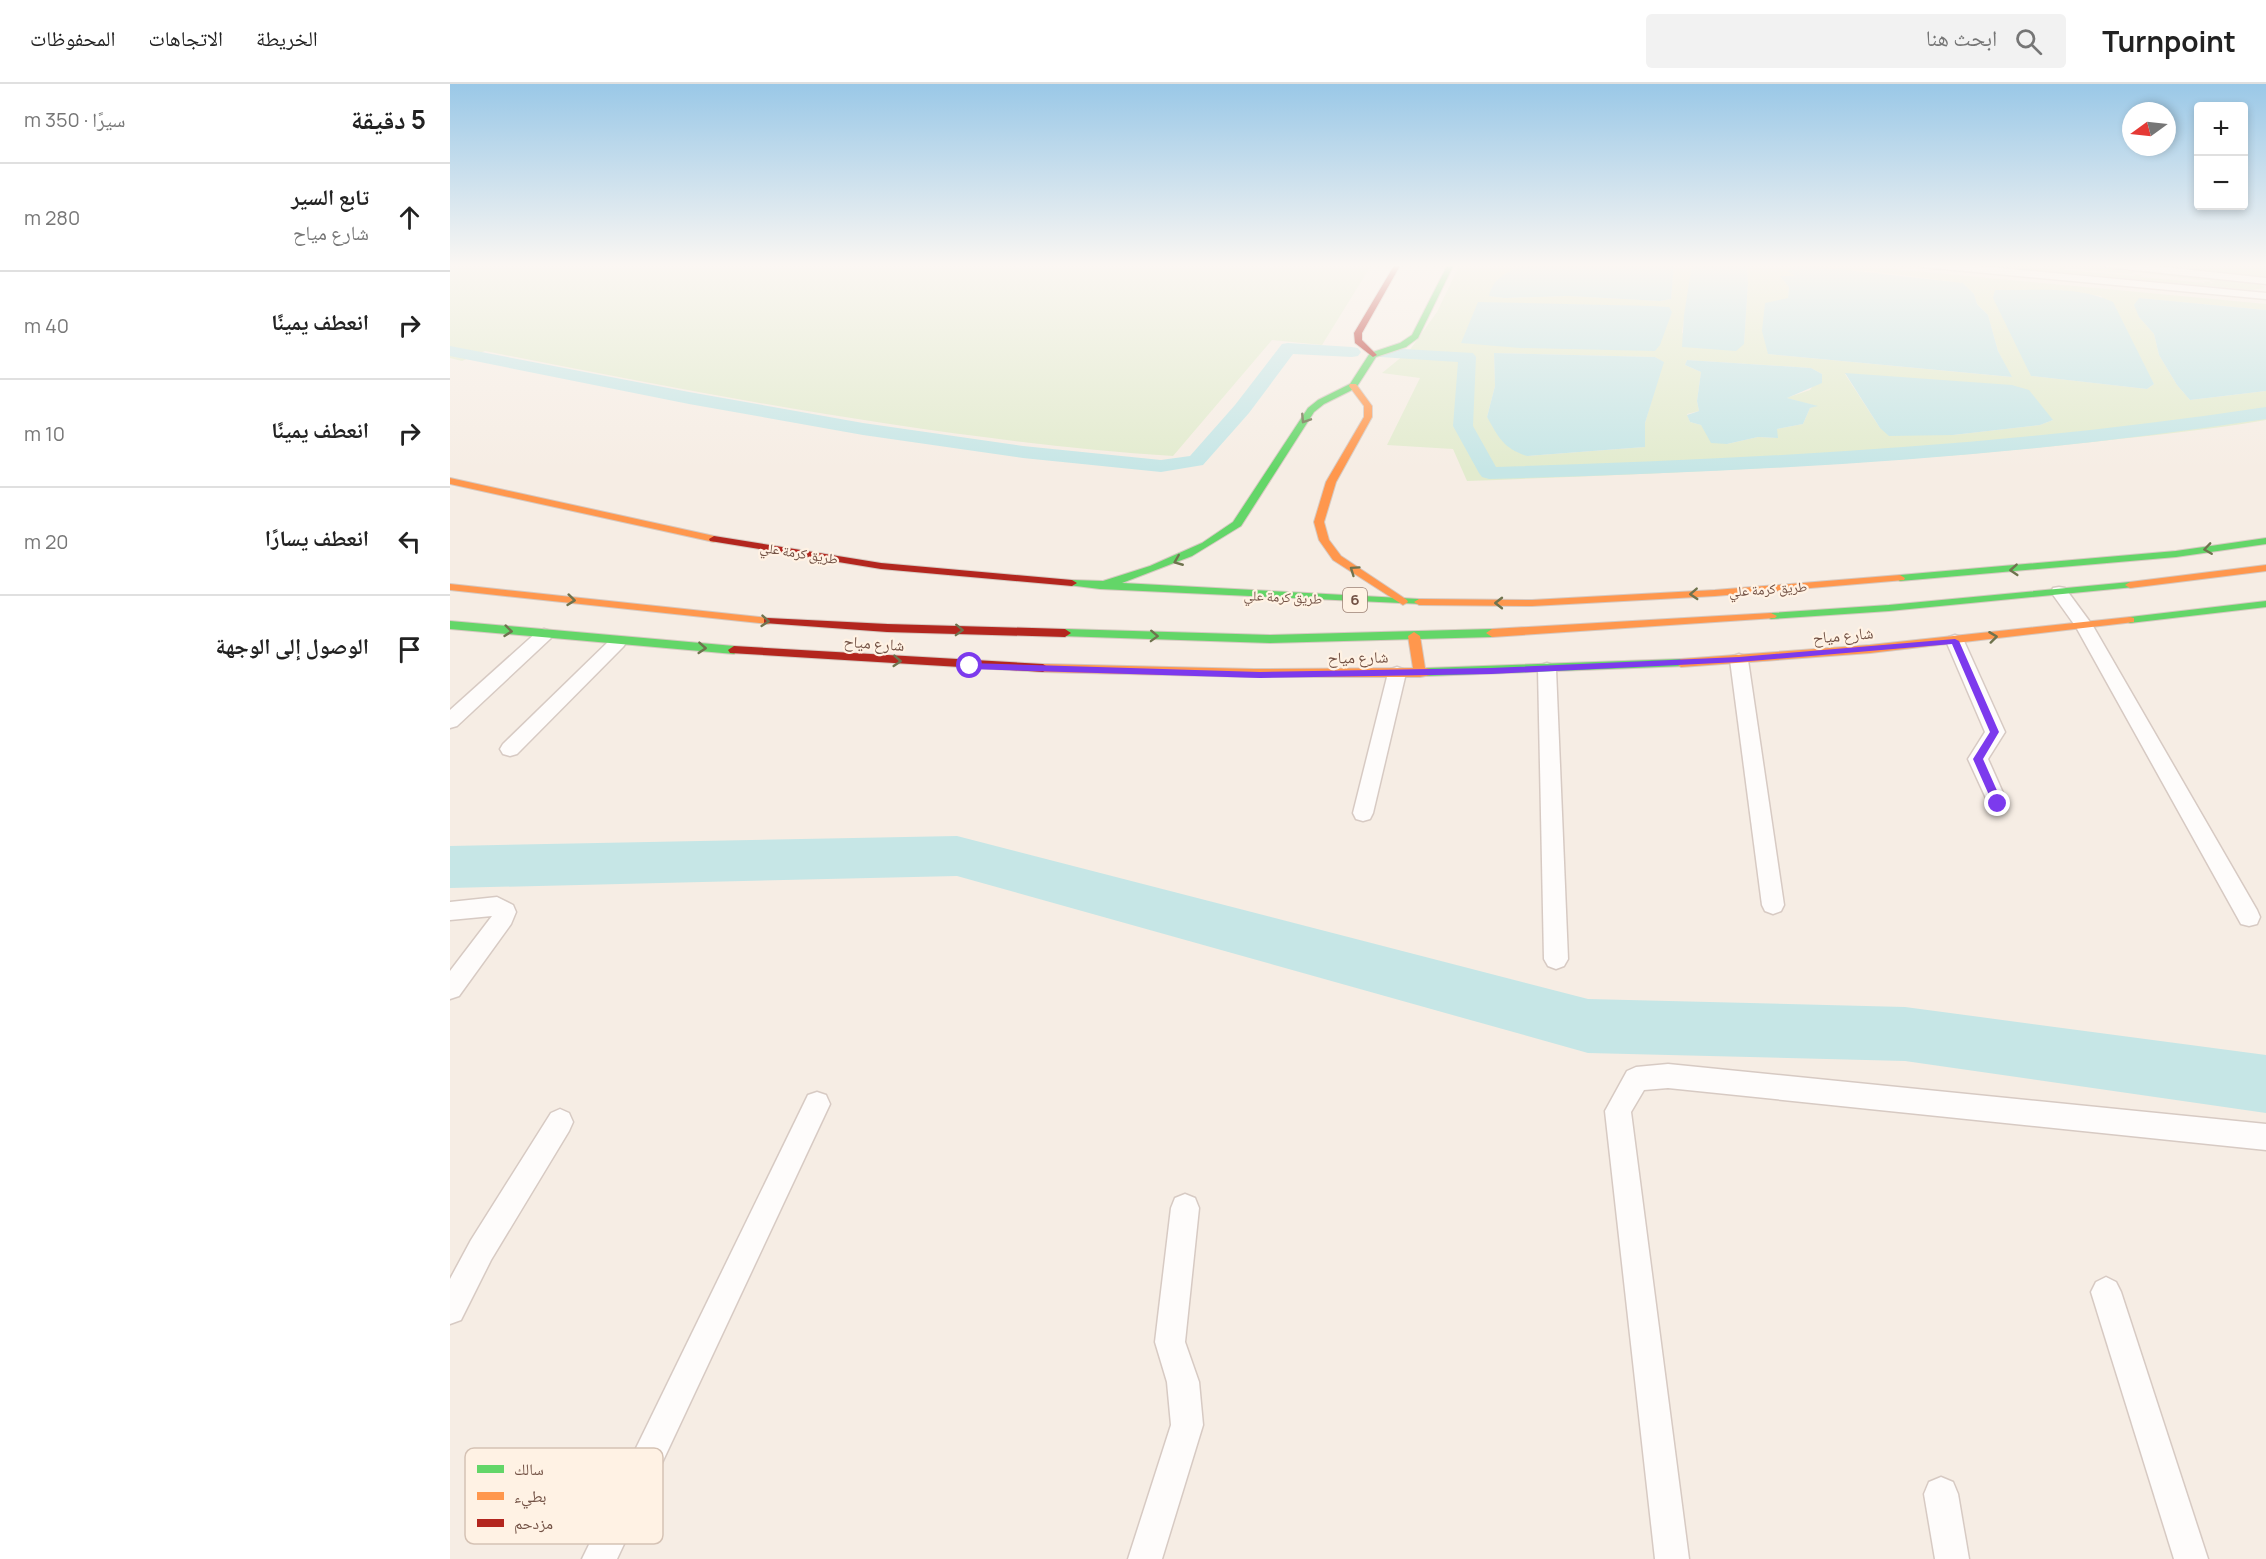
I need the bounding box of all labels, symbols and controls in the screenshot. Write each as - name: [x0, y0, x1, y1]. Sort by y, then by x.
- search box: [1646, 14, 2066, 68]
- text: Turnpoint: [2102, 22, 2236, 60]
- text: ابحث هنا: [1926, 23, 1997, 53]
- text: المحفوظات: [30, 24, 115, 52]
- text: الاتجاهات: [148, 24, 223, 52]
- text: الخريطة: [256, 24, 318, 52]
- icon: search: [2012, 25, 2045, 58]
- text: 5 دقيقة: [351, 101, 426, 137]
- north arrow: [2122, 102, 2176, 156]
- map controls: [2194, 102, 2248, 210]
- button: +: [2194, 102, 2248, 156]
- text: سيرًا · 350 m: [24, 106, 126, 133]
- button: −: [2194, 156, 2248, 210]
- text: تابع السير: [291, 182, 369, 212]
- icon: ahead: [393, 201, 426, 234]
- text: 280 m: [24, 204, 80, 231]
- text: شارع مياح: [293, 219, 369, 246]
- text: انعطف يمينًا: [271, 307, 369, 337]
- icon: right: [393, 309, 426, 342]
- text: 40 m: [24, 312, 69, 339]
- one-way arrow: [1301, 413, 1313, 423]
- text: انعطف يمينًا: [271, 415, 369, 445]
- icon: right: [393, 417, 426, 450]
- text: 10 m: [24, 420, 65, 447]
- text: انعطف يسارًا: [265, 523, 369, 553]
- icon: left: [393, 525, 426, 558]
- text: 20 m: [24, 528, 69, 555]
- street label: طريق كرمة علي: [758, 537, 839, 571]
- one-way arrow: [2204, 543, 2213, 555]
- one-way arrow: [1174, 554, 1185, 566]
- one-way arrow: [2010, 563, 2019, 576]
- one-way arrow: [1350, 566, 1361, 577]
- street label: طريق كرمة علي: [1728, 576, 1808, 603]
- street label: طريق كرمة علي: [1243, 585, 1323, 611]
- road number: 6: [1343, 588, 1367, 612]
- one-way arrow: [1690, 588, 1699, 601]
- one-way arrow: [566, 593, 575, 606]
- one-way arrow: [1495, 597, 1504, 609]
- one-way arrow: [760, 614, 769, 627]
- street label: شارع مياح: [1812, 621, 1874, 649]
- one-way arrow: [504, 624, 513, 637]
- one-way arrow: [955, 624, 964, 636]
- street label: شارع مياح: [843, 630, 905, 656]
- one-way arrow: [1150, 630, 1159, 642]
- text: الوصول إلى الوجهة: [216, 631, 369, 661]
- one-way arrow: [1989, 631, 1998, 643]
- icon: arrive: [393, 633, 426, 666]
- one-way arrow: [698, 642, 707, 655]
- street label: شارع مياح: [1327, 645, 1389, 669]
- route start: [956, 652, 982, 678]
- one-way arrow: [892, 655, 901, 668]
- route end: [1984, 790, 2010, 816]
- legend: [465, 1448, 663, 1544]
- text: سالك: [514, 1458, 544, 1480]
- text: بطيء: [514, 1485, 546, 1509]
- text: مزدحم: [514, 1512, 553, 1534]

